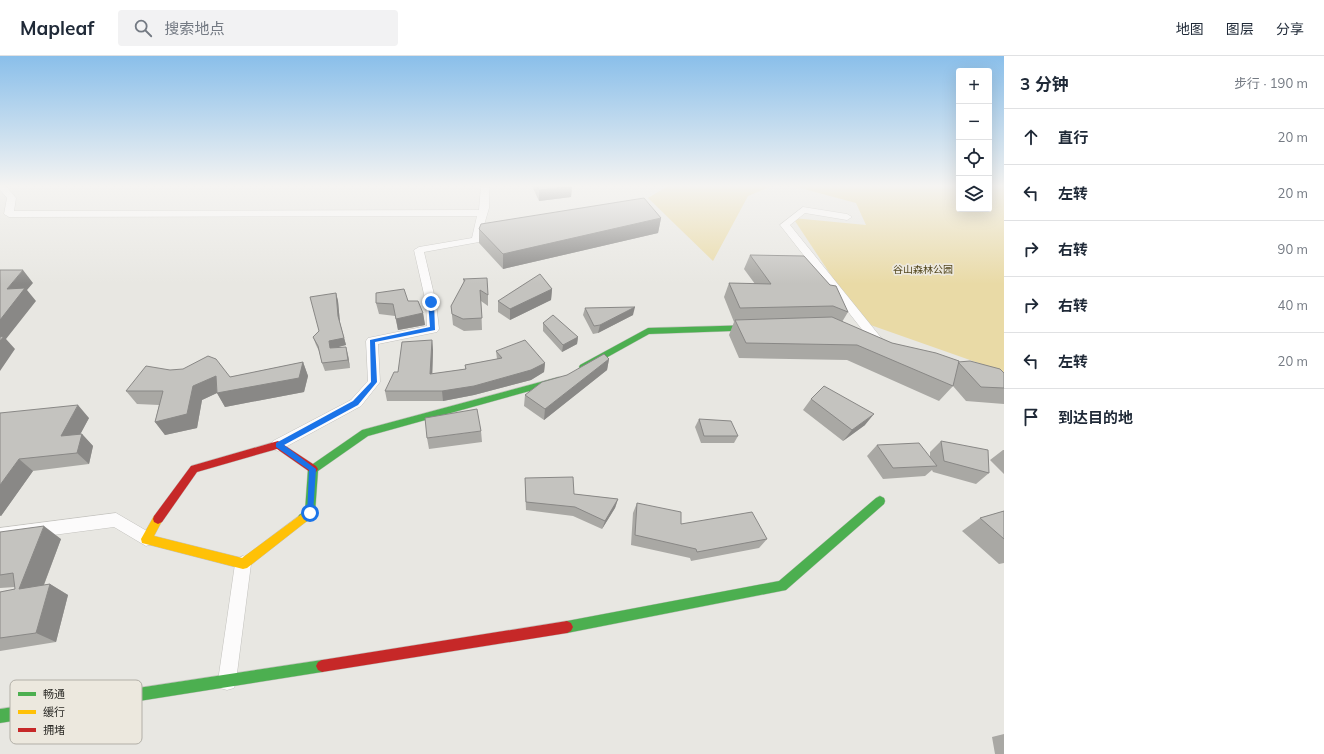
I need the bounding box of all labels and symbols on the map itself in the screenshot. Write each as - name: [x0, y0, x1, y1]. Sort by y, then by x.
- park label: 谷山森林公园: [893, 263, 953, 276]
- route end: [422, 293, 440, 311]
- route start: [301, 504, 319, 522]
- legend: [10, 680, 142, 744]
- text: 畅通: [43, 687, 65, 701]
- text: 缓行: [43, 705, 65, 719]
- text: 拥堵: [43, 723, 65, 737]

